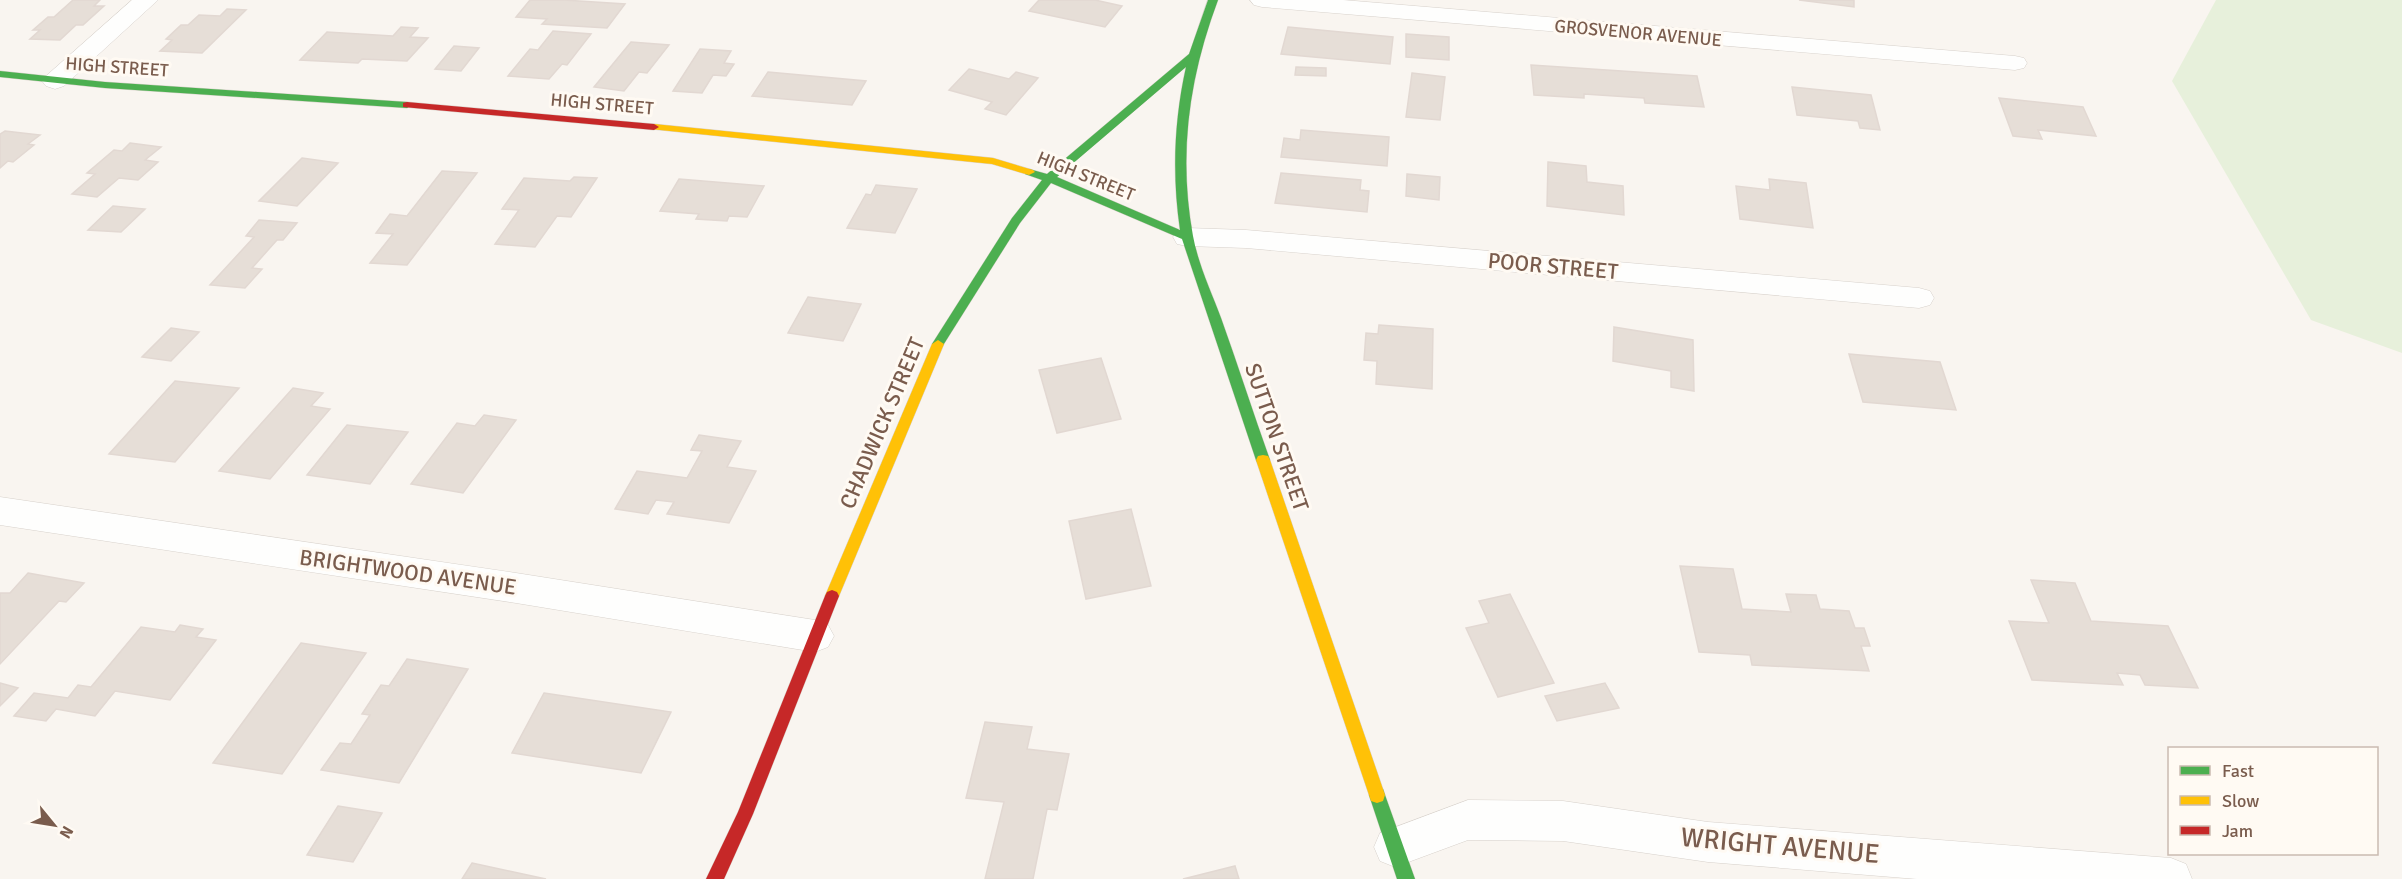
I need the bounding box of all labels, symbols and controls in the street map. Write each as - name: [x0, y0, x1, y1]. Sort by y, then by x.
- street label: GROSVENOR AVENUE: [1553, 15, 1723, 51]
- street label: HIGH STREET: [65, 52, 170, 82]
- street label: HIGH STREET: [549, 89, 655, 119]
- street label: HIGH STREET: [1034, 146, 1138, 206]
- street label: POOR STREET: [1487, 247, 1620, 285]
- street label: CHADWICK STREET: [834, 333, 930, 513]
- street label: SUTTON STREET: [1239, 360, 1315, 515]
- street label: BRIGHTWOOD AVENUE: [298, 543, 518, 601]
- legend: [2168, 747, 2378, 855]
- text: Fast: [2222, 760, 2254, 782]
- text: Slow: [2222, 790, 2259, 812]
- north arrow: [24, 795, 84, 855]
- text: Jam: [2222, 820, 2253, 842]
- street label: WRIGHT AVENUE: [1679, 821, 1881, 871]
- text: N: [55, 822, 78, 842]

